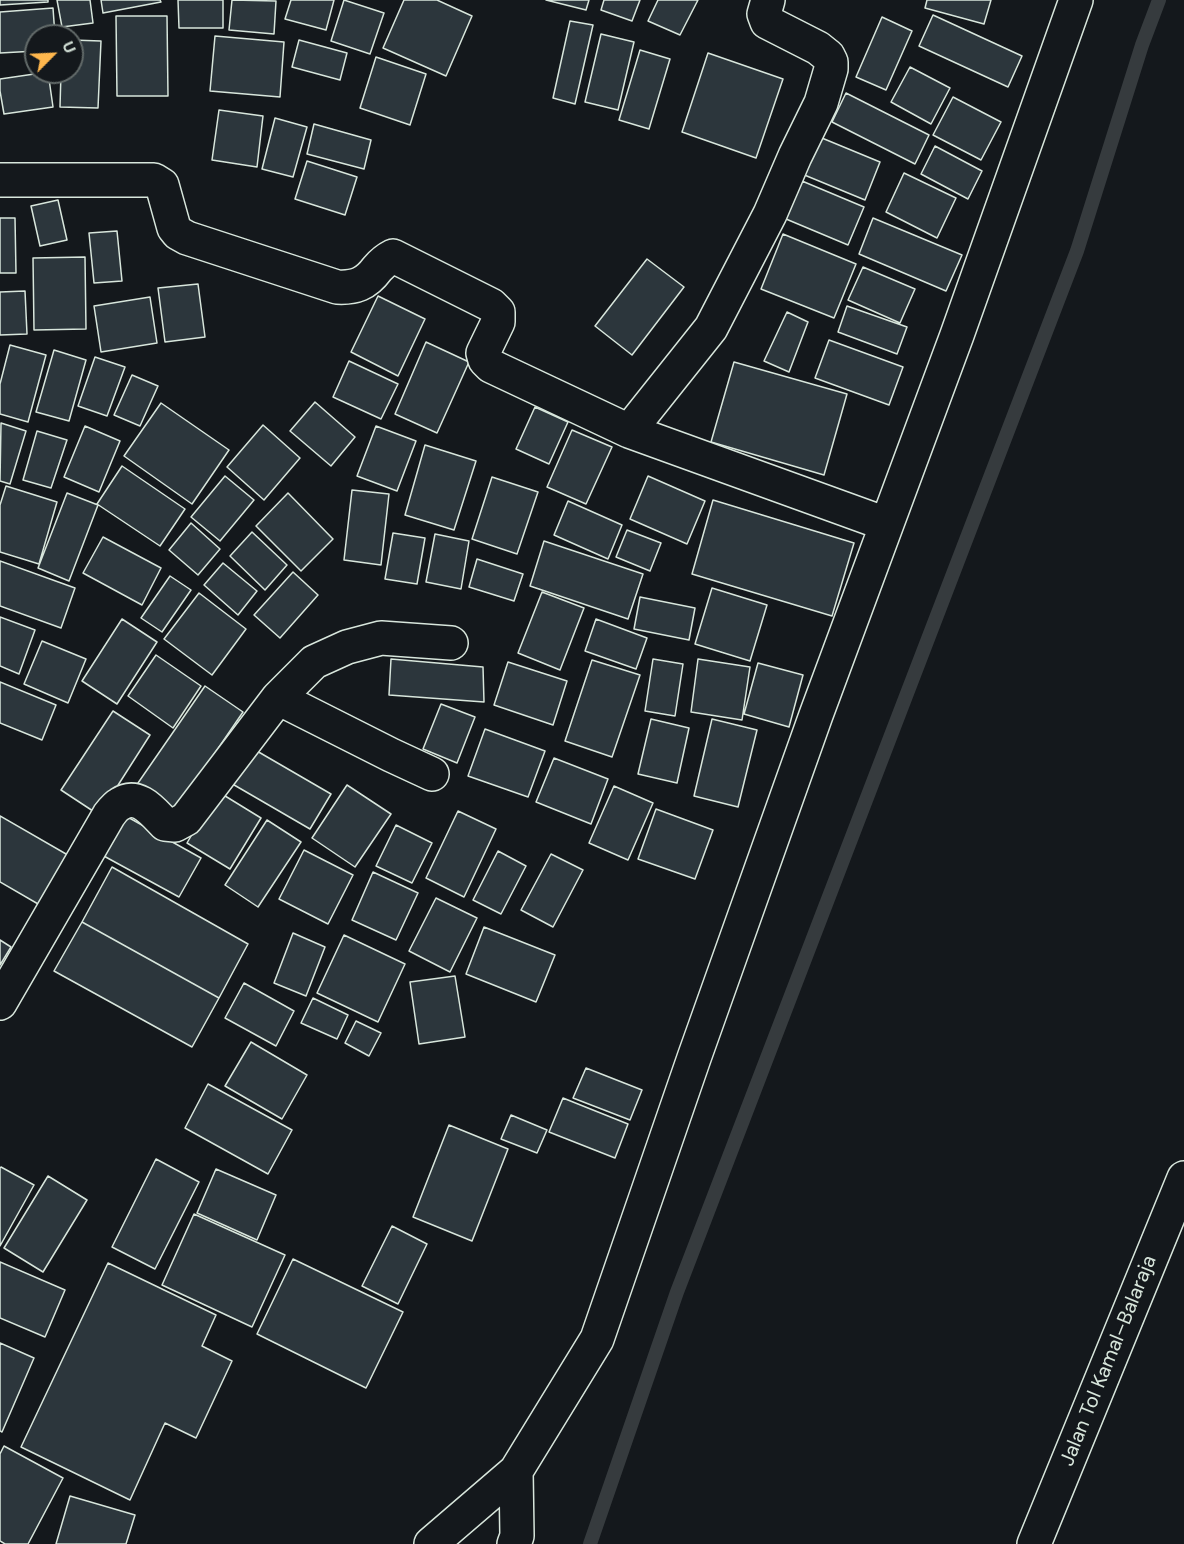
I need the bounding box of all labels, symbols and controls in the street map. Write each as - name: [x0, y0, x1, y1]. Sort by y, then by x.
- north arrow: [24, 24, 84, 84]
- text: U: [57, 38, 81, 57]
- street label: Jalan Tol Kamal–Balaraja: [1056, 1252, 1162, 1470]

